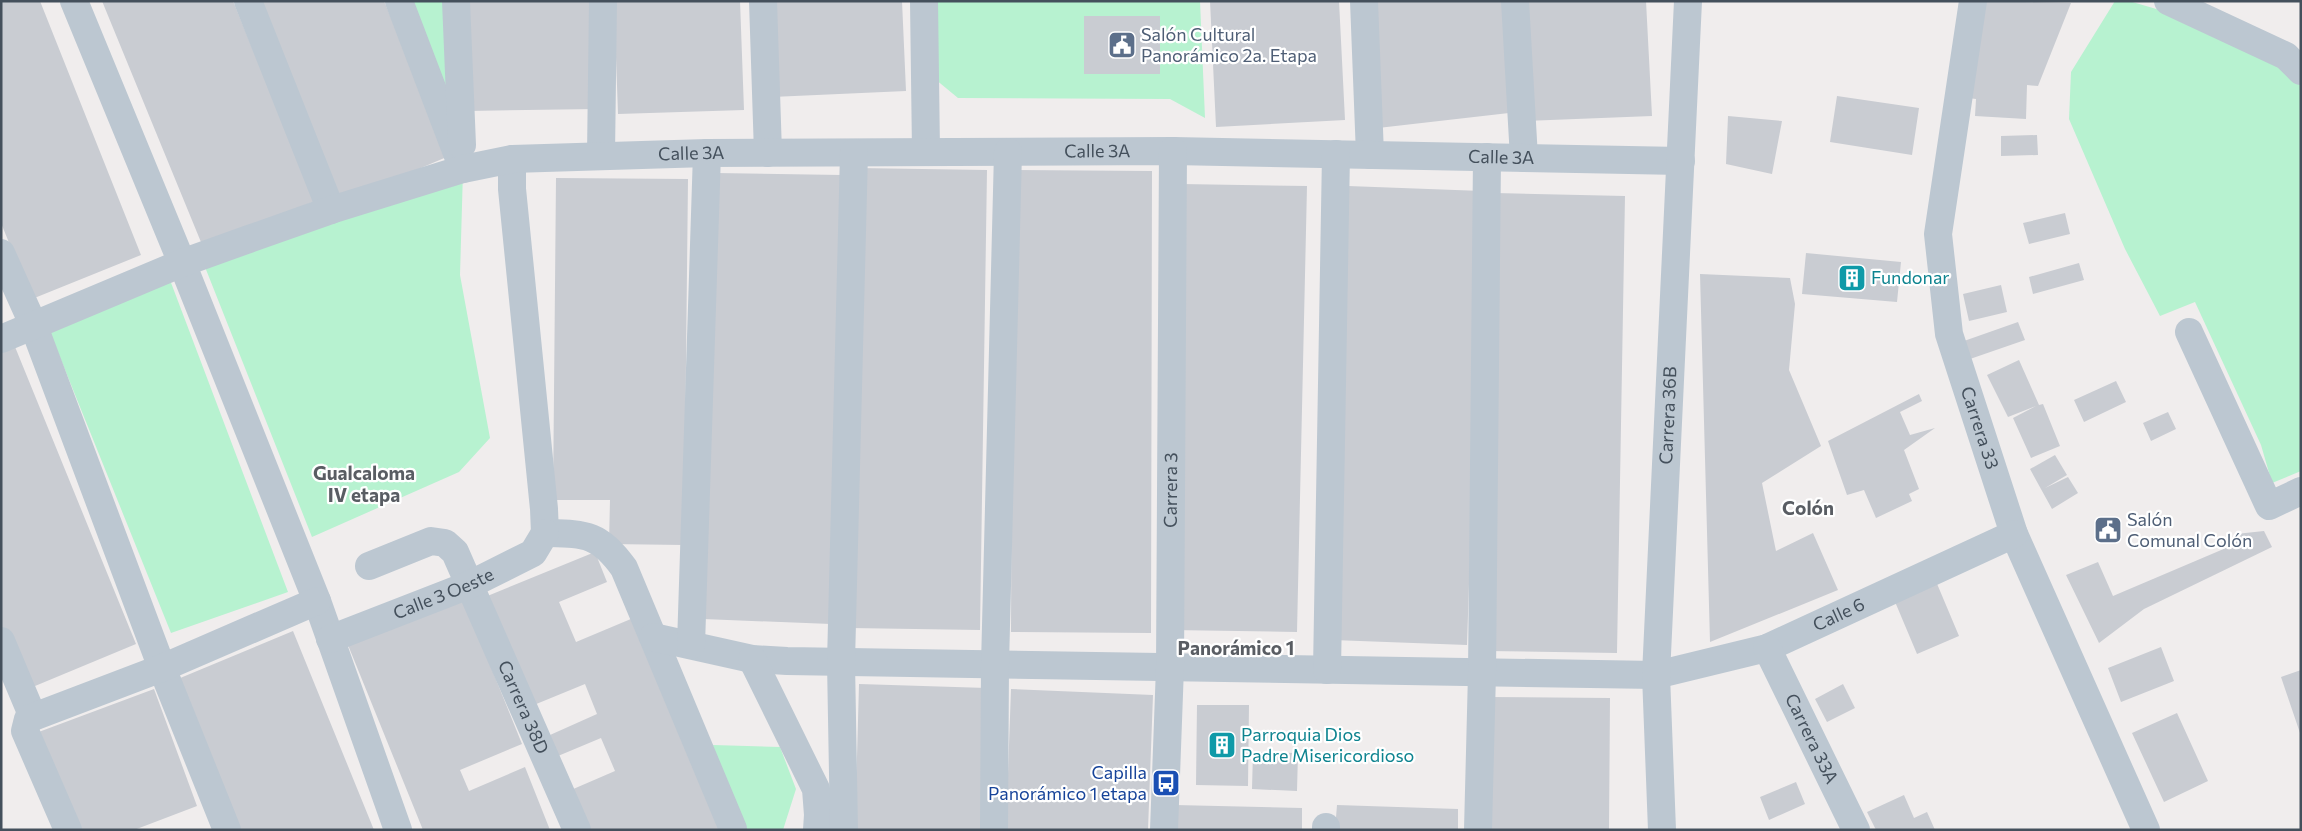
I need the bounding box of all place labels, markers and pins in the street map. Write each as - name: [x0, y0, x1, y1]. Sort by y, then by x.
- place label: Salón Cultural Panorámico 2a. Etapa: [1141, 23, 1317, 66]
- public building icon: Salón Cultural Panorámico 2a. Etapa: [1107, 30, 1137, 60]
- building icon: Fundonar: [1837, 263, 1867, 293]
- place label: Fundonar: [1871, 266, 1950, 288]
- place label: Salón Comunal Colón: [2127, 508, 2252, 551]
- public building icon: Salón Comunal Colón: [2093, 515, 2123, 545]
- place label: Parroquia Dios Padre Misericordioso: [1241, 723, 1414, 766]
- building icon: Parroquia Dios Padre Misericordioso: [1207, 730, 1237, 760]
- place label: Capilla Panorámico 1 etapa: [988, 761, 1147, 804]
- bus stop icon: Capilla Panorámico 1 etapa: [1151, 768, 1181, 798]

